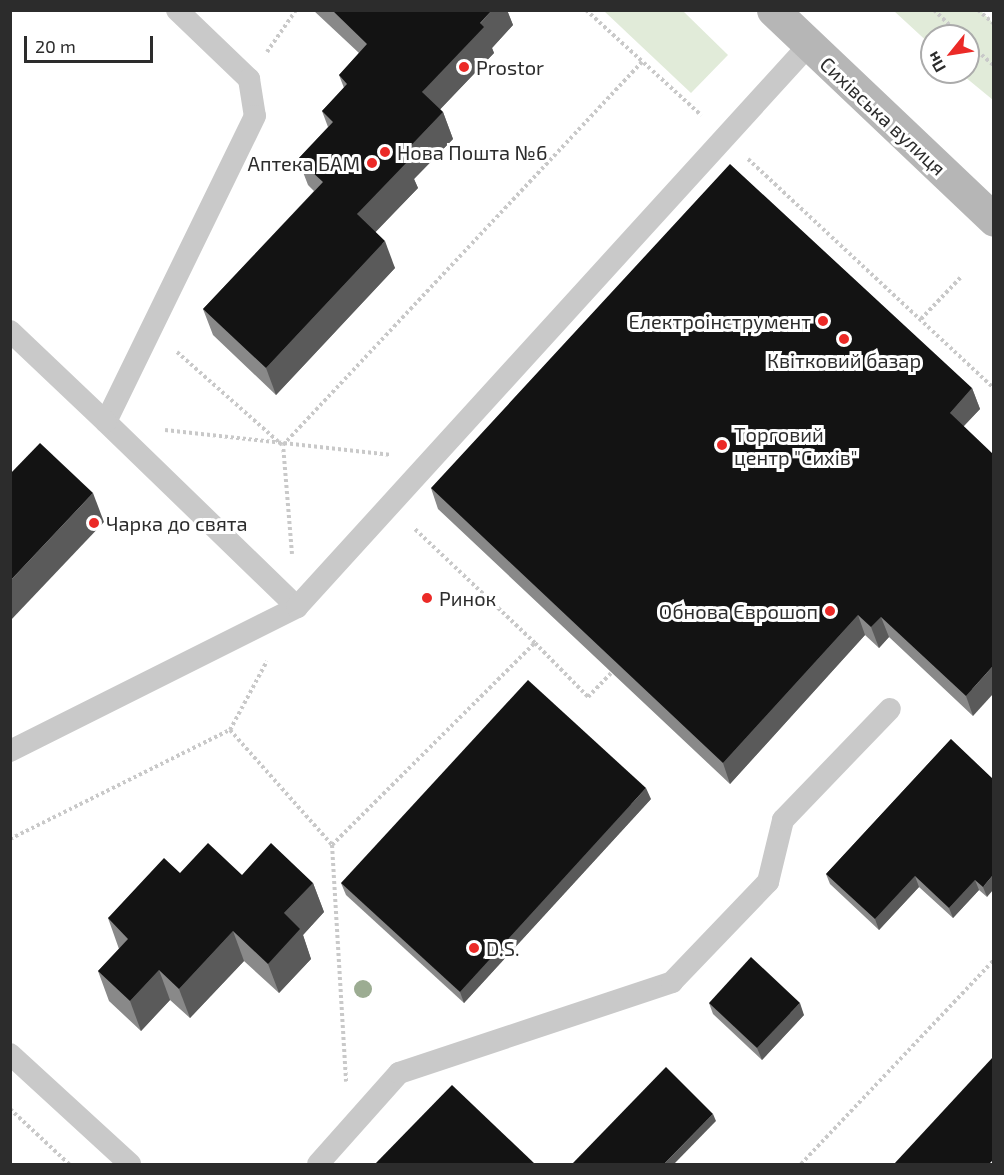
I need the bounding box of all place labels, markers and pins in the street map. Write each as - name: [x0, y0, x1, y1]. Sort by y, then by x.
- place label: Prostor: [476, 55, 544, 79]
- marker: Prostor: [457, 60, 471, 74]
- place label: Нова Пошта №6: [397, 140, 547, 164]
- marker: Нова Пошта №6: [378, 145, 392, 159]
- place label: Аптека БАМ: [247, 151, 360, 175]
- marker: Аптека БАМ: [365, 156, 379, 170]
- place label: Електроінструмент: [629, 309, 811, 333]
- marker: Електроінструмент: [816, 314, 830, 328]
- marker: Квітковий базар: [837, 332, 851, 346]
- place label: Квітковий базар: [767, 348, 921, 372]
- place label: Tорговий центр "Сихів": [734, 422, 858, 469]
- marker: Tорговий центр "Сихів": [715, 438, 729, 452]
- place label: Чарка до свята: [106, 511, 248, 535]
- marker: Чарка до свята: [87, 516, 101, 530]
- place label: Ринок: [439, 586, 496, 610]
- marker: Ринок: [420, 591, 434, 605]
- place label: Обнова Єврошоп: [659, 599, 818, 623]
- marker: Обнова Єврошоп: [823, 604, 837, 618]
- place label: D.S.: [486, 936, 520, 960]
- marker: D.S.: [467, 941, 481, 955]

